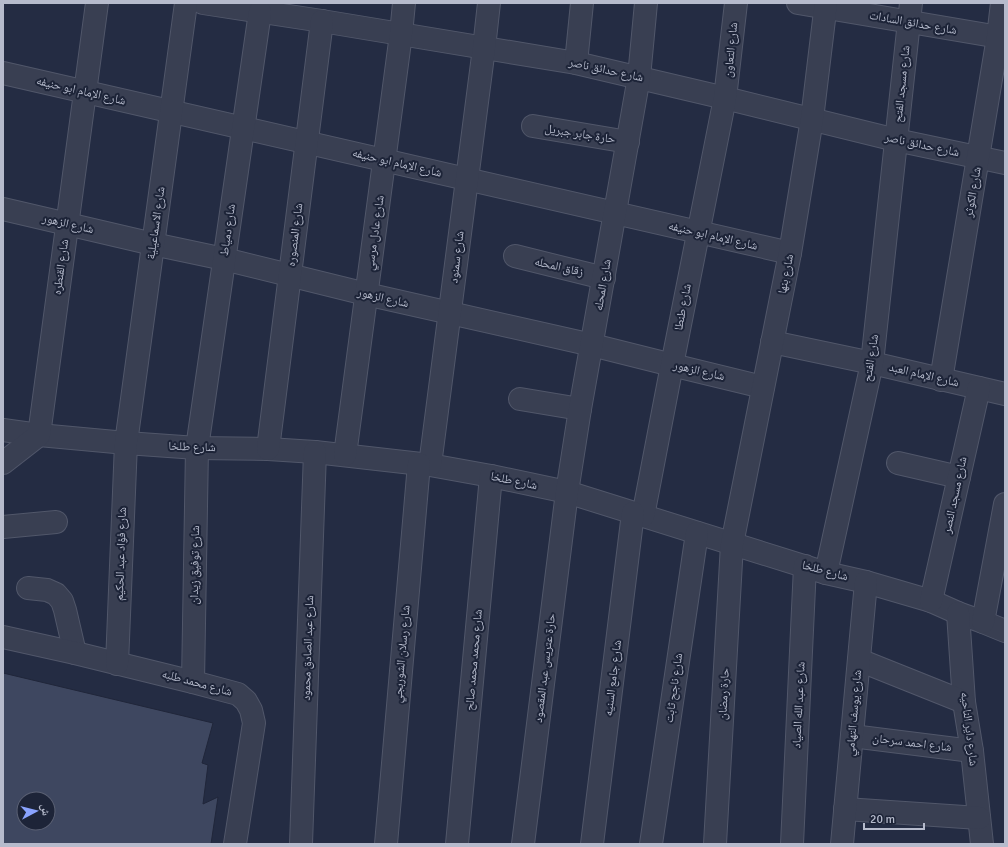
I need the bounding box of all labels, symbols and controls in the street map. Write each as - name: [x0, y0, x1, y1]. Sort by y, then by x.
- street label: شارع حدائق السادات: [868, 8, 958, 38]
- street label: شارع التعاون: [721, 21, 741, 79]
- street label: شارع مسجد الفتح: [890, 45, 914, 123]
- street label: شارع حدائق ناصر: [566, 55, 645, 85]
- street label: شارع الإمام ابو حنيفه: [35, 73, 127, 109]
- street label: حارة جابر جبريل: [544, 121, 617, 147]
- street label: شارع حدائق ناصر: [882, 130, 961, 160]
- street label: شارع الإمام ابو حنيفه: [351, 145, 443, 181]
- street label: شارع الكوثر: [961, 166, 985, 219]
- street label: شارع الاسماعيلية: [143, 185, 169, 260]
- street label: شارع عادل مرسي: [362, 194, 390, 272]
- street label: شارع المنصوره: [284, 202, 306, 268]
- street label: شارع دمياط: [217, 203, 239, 257]
- street label: شارع الزهور: [40, 211, 95, 237]
- street label: شارع الإمام ابو حنيفه: [667, 218, 759, 254]
- street label: شارع سمنود: [446, 230, 468, 284]
- street label: شارع القنطره: [50, 238, 72, 296]
- street label: شارع بنها: [775, 253, 797, 295]
- street label: زقاق المحله: [533, 254, 585, 280]
- street label: شارع المحله: [591, 258, 615, 312]
- street label: شارع طنطا: [671, 282, 695, 332]
- street label: شارع الزهور: [355, 285, 410, 311]
- street label: شارع الفتح: [860, 333, 882, 383]
- street label: شارع الزهور: [671, 358, 726, 384]
- street label: شارع الإمام العبد: [888, 360, 960, 390]
- street label: شارع طلخا: [168, 439, 216, 455]
- street label: شارع مسجد النصر: [939, 455, 970, 536]
- street label: شارع طلخا: [489, 469, 539, 493]
- street label: شارع فؤاد عبد الحكيم: [112, 507, 130, 601]
- street label: شارع توفيق زيدان: [187, 525, 203, 605]
- street label: شارع طلخا: [800, 558, 850, 584]
- street label: شارع عبد الصادق محمود: [299, 595, 317, 701]
- street label: شارع رسلان الشوربجي: [390, 604, 416, 704]
- street label: شارع محمد محمد صالح: [462, 608, 486, 711]
- street label: حارة عتريس عبد المقصود: [531, 612, 559, 723]
- street label: شارع جامع السنيه: [601, 639, 625, 717]
- street label: شارع ناجح ثابت: [662, 652, 686, 724]
- street label: شارع عبد الله الصياد: [789, 661, 809, 749]
- street label: شارع محمد طلبه: [160, 666, 234, 700]
- street label: حارة رمضان: [715, 667, 733, 721]
- street label: شارع يوسف التهامي: [843, 669, 867, 757]
- street label: شارع داير الناحيه: [957, 691, 981, 767]
- street label: شارع احمد سرحان: [872, 731, 953, 755]
- north arrow: [16, 791, 56, 831]
- text: ش: [37, 803, 53, 817]
- scale bar: [864, 805, 924, 831]
- text: 20 m: [870, 812, 895, 827]

